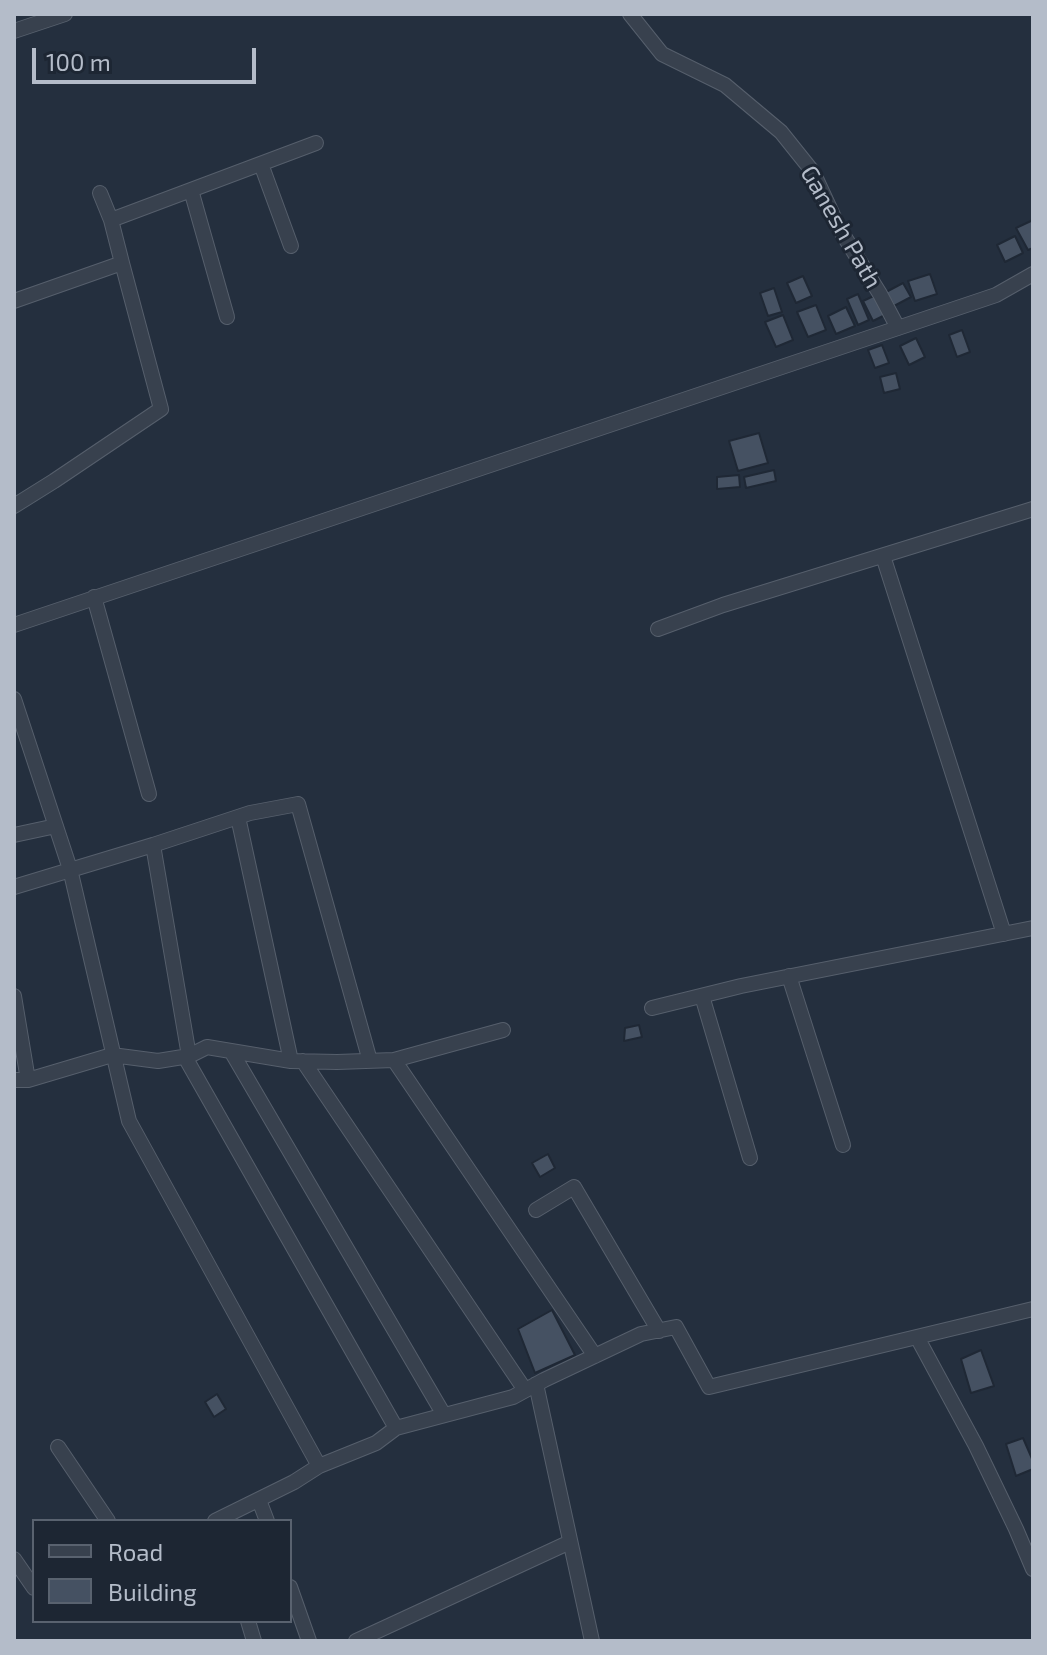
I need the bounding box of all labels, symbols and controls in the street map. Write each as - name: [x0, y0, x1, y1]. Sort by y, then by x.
- scale bar: [36, 32, 260, 82]
- text: 100 m: [46, 47, 111, 76]
- street label: Ganesh Path: [794, 161, 888, 293]
- legend: [32, 1519, 292, 1623]
- text: Road: [108, 1537, 163, 1566]
- text: Building: [108, 1577, 197, 1606]

